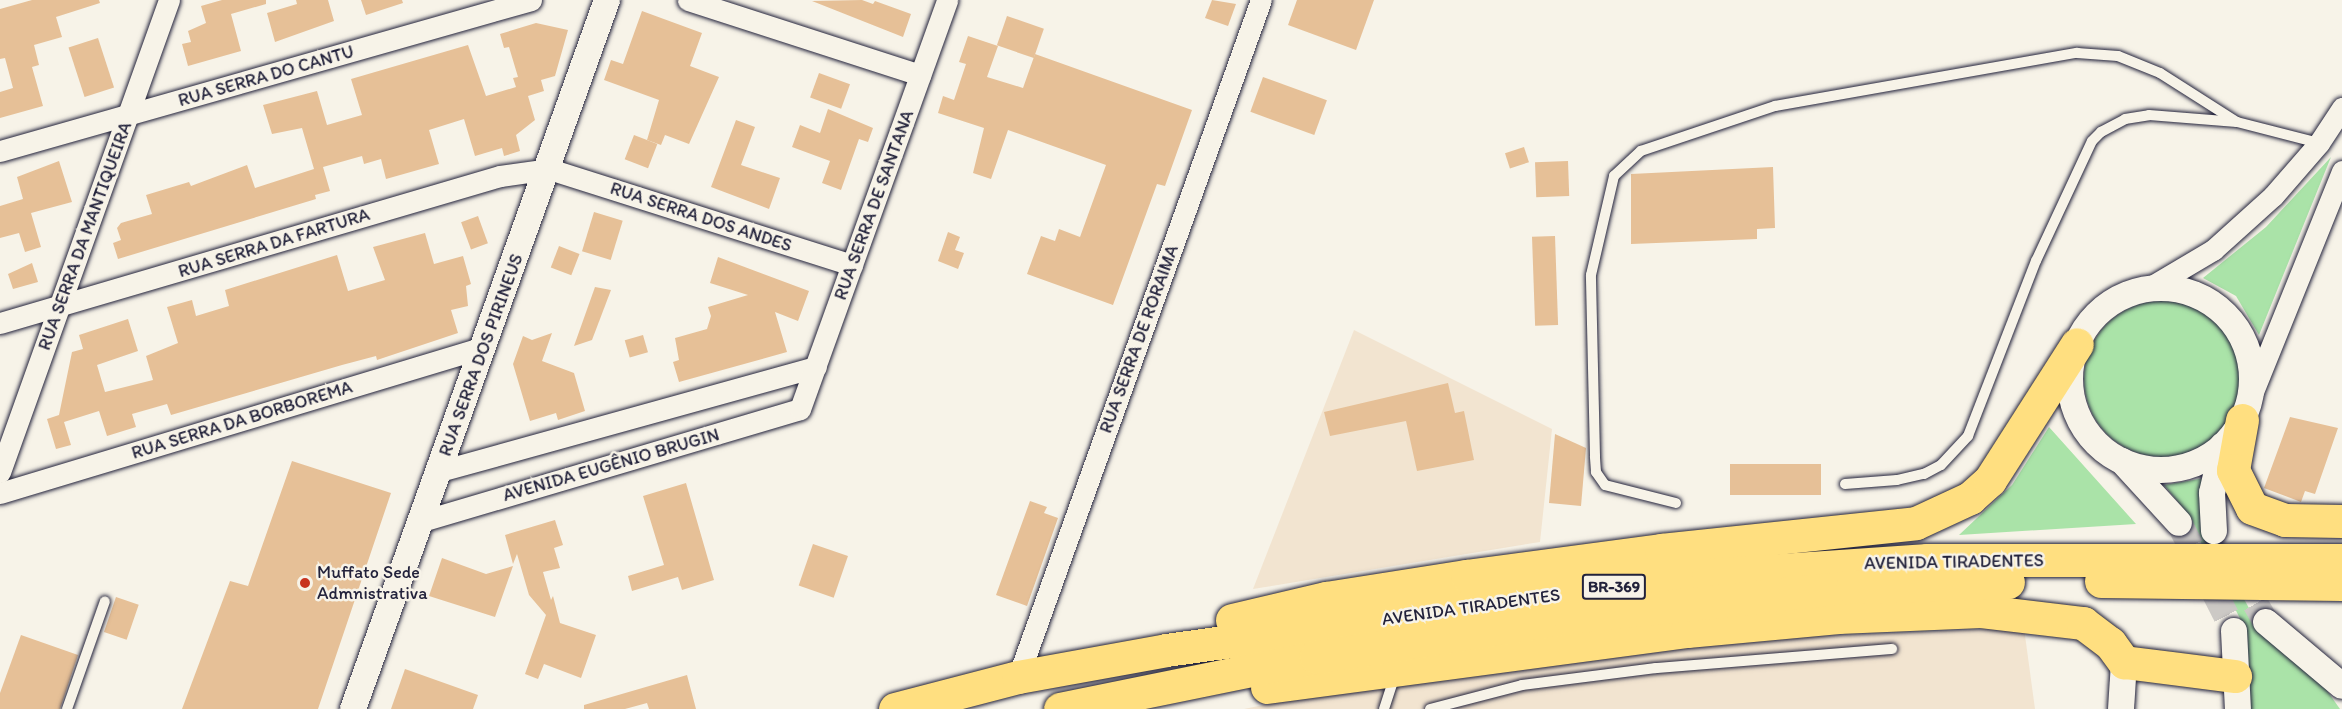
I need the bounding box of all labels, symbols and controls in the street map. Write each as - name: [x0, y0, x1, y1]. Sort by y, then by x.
- street label: RUA SERRA DO CANTU: [175, 40, 357, 112]
- street label: RUA SERRA DE SANTANA: [829, 107, 919, 303]
- street label: RUA SERRA DA MANTIQUEIRA: [34, 120, 136, 352]
- street label: RUA SERRA DOS ANDES: [607, 177, 795, 257]
- street label: RUA SERRA DA FARTURA: [176, 204, 372, 282]
- street label: RUA SERRA DE RORAIMA: [1094, 241, 1184, 437]
- street label: RUA SERRA DOS PIRINEUS: [435, 252, 527, 458]
- street label: RUA SERRA DA BORBOREMA: [128, 376, 356, 464]
- street label: AVENIDA EUGÊNIO BRUGIN: [501, 424, 721, 506]
- street label: AVENIDA TIRADENTES: [1863, 550, 2045, 574]
- place label: Muffato Sede Admnistrativa: [317, 562, 428, 604]
- road number: BR-369: [1581, 574, 1647, 600]
- marker: Muffato Sede Admnistrativa: [298, 576, 312, 590]
- street label: AVENIDA TIRADENTES: [1380, 584, 1562, 630]

